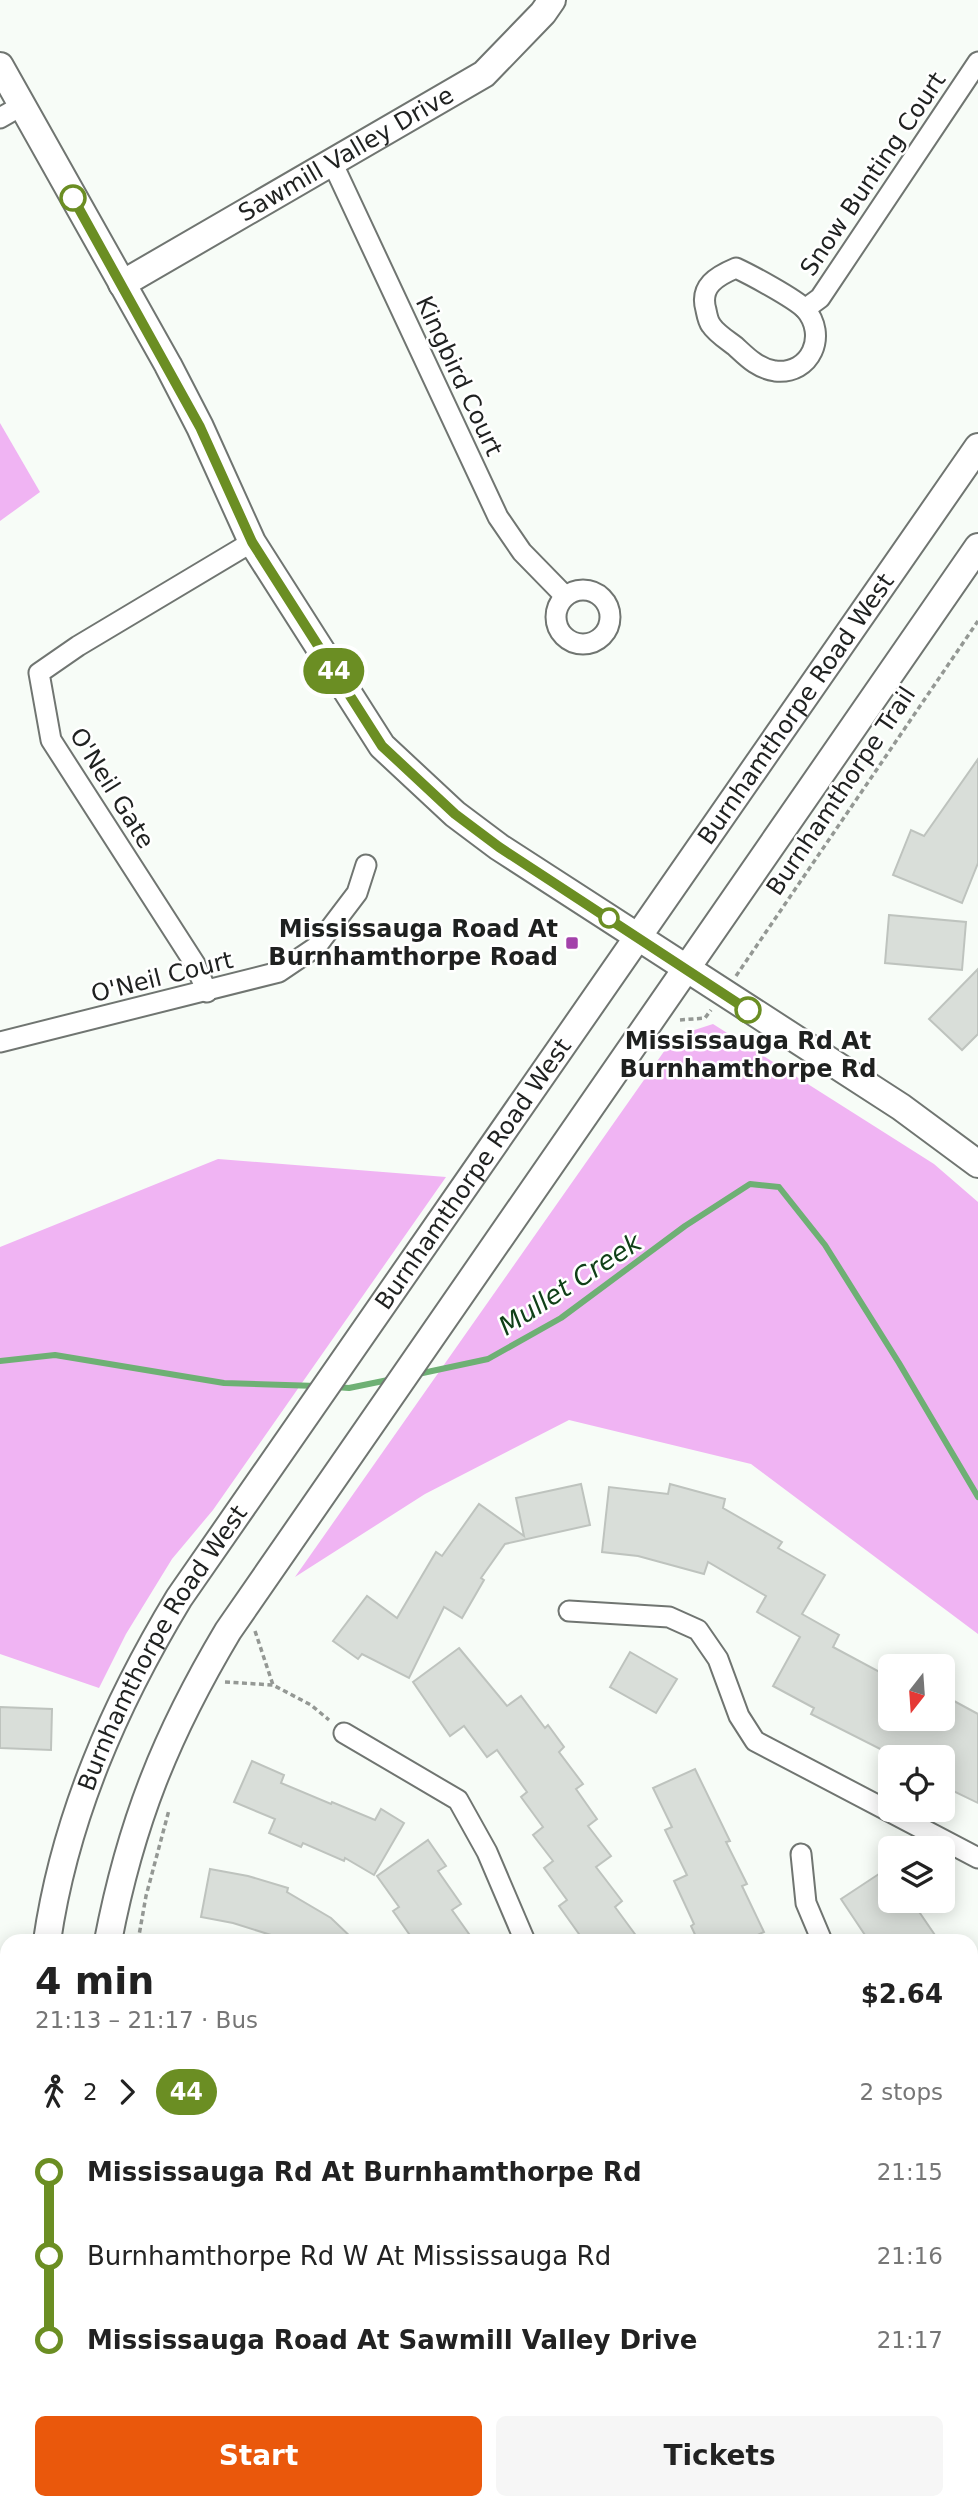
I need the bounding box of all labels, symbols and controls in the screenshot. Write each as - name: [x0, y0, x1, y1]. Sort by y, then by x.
- street label: Snow Bunting Court: [794, 67, 952, 281]
- street label: Sawmill Valley Drive: [234, 81, 459, 227]
- unlabelled marker: [60, 185, 86, 211]
- street label: Kingbird Court: [410, 292, 508, 460]
- street label: Burnhamthorpe Road West: [692, 568, 900, 850]
- line badge: 44: [302, 648, 366, 694]
- text: 44: [317, 657, 351, 685]
- street label: Burnhamthorpe Trail: [761, 681, 921, 901]
- street label: O'Neil Gate: [64, 723, 160, 853]
- unlabelled marker: [599, 908, 619, 928]
- place label: Mississauga Road At Burnhamthorpe Road: [268, 915, 558, 971]
- marker: Mississauga Road At Burnhamthorpe Road: [564, 935, 580, 951]
- street label: O'Neil Court: [88, 946, 236, 1008]
- marker: Mississauga Rd At Burnhamthorpe Rd: [735, 997, 761, 1023]
- place label: Mississauga Rd At Burnhamthorpe Rd: [620, 1027, 876, 1083]
- street label: Burnhamthorpe Road West: [370, 1033, 577, 1315]
- water label: Mullet Creek: [493, 1226, 648, 1341]
- street label: Burnhamthorpe Road West: [72, 1500, 253, 1795]
- north arrow: [878, 1654, 956, 1731]
- map controls: [878, 1654, 955, 1913]
- button: locate: [878, 1745, 955, 1822]
- button: layers: [878, 1836, 955, 1913]
- text: 4 min: [35, 1959, 154, 2003]
- text: $2.64: [861, 1979, 943, 2009]
- text: 21:13 – 21:17 · Bus: [35, 2007, 258, 2033]
- icon: walk: [35, 2073, 73, 2111]
- icon: forward: [108, 2073, 146, 2111]
- text: 44: [170, 2078, 203, 2106]
- text: 2: [83, 2079, 98, 2105]
- text: 2 stops: [859, 2079, 943, 2105]
- text: Mississauga Rd At Burnhamthorpe Rd: [87, 2157, 642, 2187]
- text: 21:15: [877, 2159, 943, 2185]
- text: Burnhamthorpe Rd W At Mississauga Rd: [87, 2241, 611, 2271]
- text: 21:16: [877, 2243, 943, 2269]
- text: Mississauga Road At Sawmill Valley Drive: [87, 2325, 697, 2355]
- text: 21:17: [877, 2327, 943, 2353]
- button: Start: [35, 2416, 482, 2496]
- button: Tickets: [496, 2416, 943, 2496]

